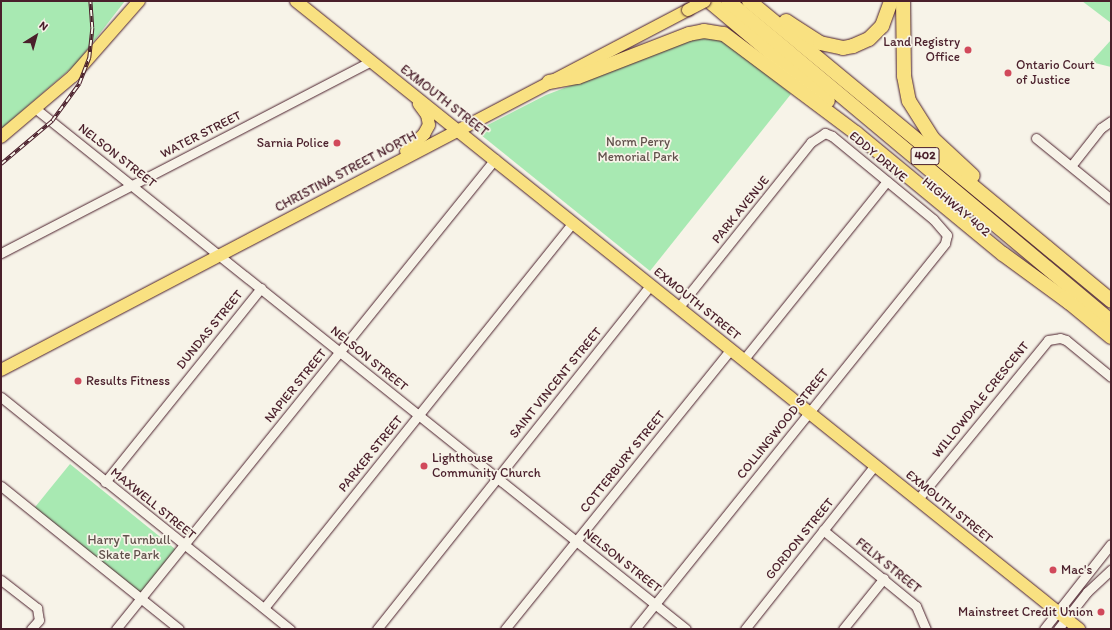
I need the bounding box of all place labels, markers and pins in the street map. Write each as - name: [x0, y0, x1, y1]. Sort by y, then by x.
- place label: Land Registry Office: [884, 35, 960, 66]
- marker: Land Registry Office: [963, 45, 973, 55]
- place label: Ontario Court of Justice: [1016, 58, 1095, 89]
- marker: Ontario Court of Justice: [1003, 68, 1013, 78]
- place label: Sarnia Police: [257, 135, 329, 151]
- marker: Sarnia Police: [332, 138, 342, 148]
- place label: Results Fitness: [86, 373, 170, 389]
- marker: Results Fitness: [73, 376, 83, 386]
- place label: Lighthouse Community Church: [432, 451, 541, 482]
- marker: Lighthouse Community Church: [419, 461, 429, 471]
- place label: Mac's: [1061, 562, 1092, 578]
- marker: Mac's: [1048, 565, 1058, 575]
- place label: Mainstreet Credit Union: [959, 604, 1093, 620]
- marker: Mainstreet Credit Union: [1096, 607, 1106, 617]

